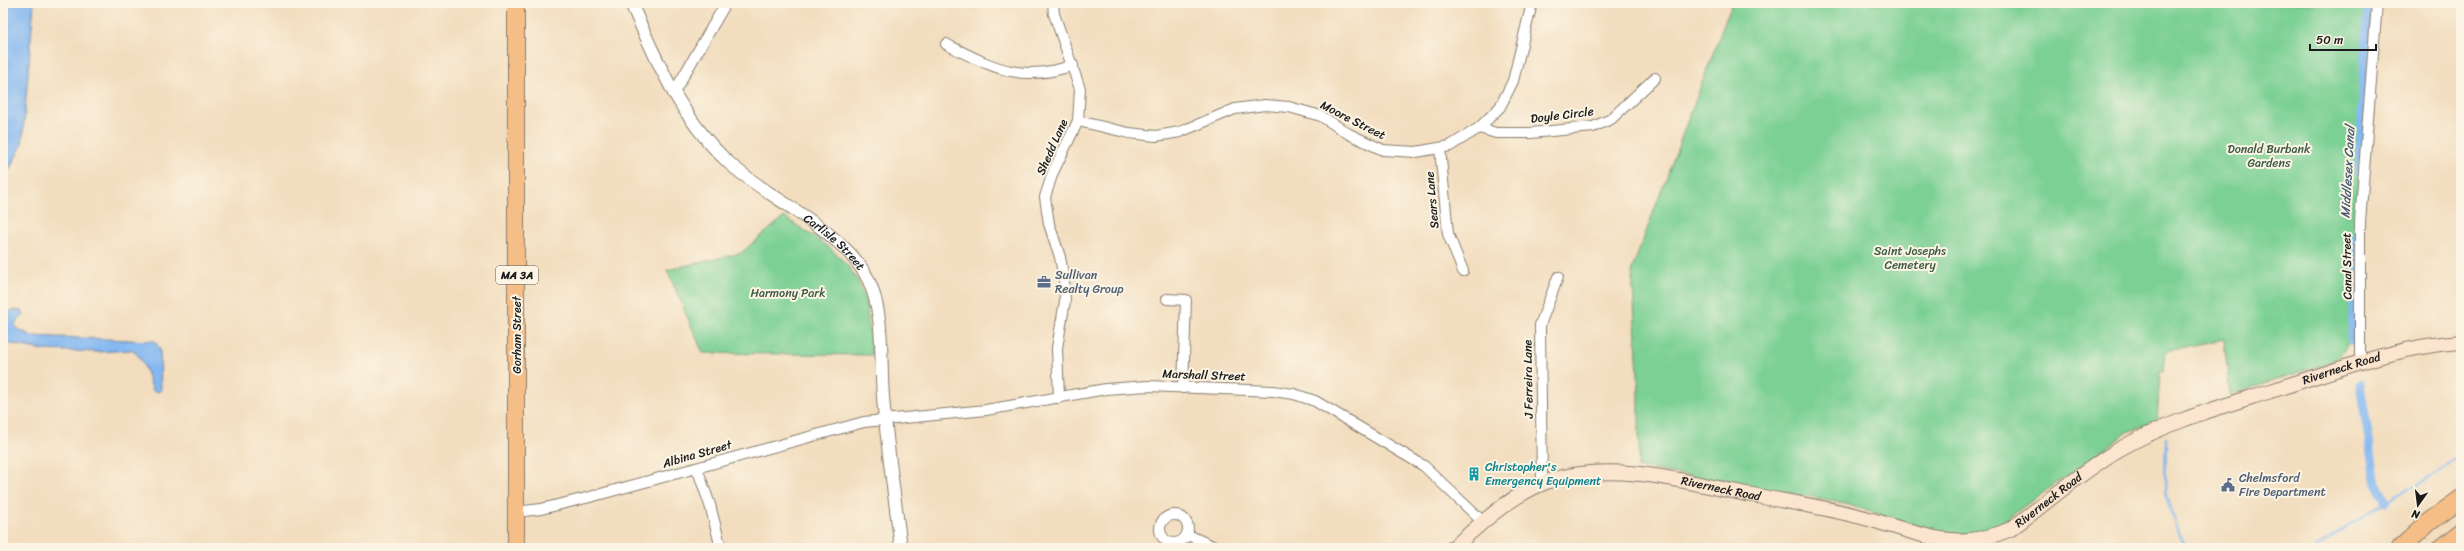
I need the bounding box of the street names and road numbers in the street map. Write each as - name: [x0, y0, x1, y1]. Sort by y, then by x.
- street label: Moore Street: [1316, 94, 1390, 146]
- street label: Doyle Circle: [1529, 100, 1595, 130]
- street label: Shedd Lane: [1030, 115, 1074, 179]
- street label: Sears Lane: [1419, 170, 1445, 230]
- street label: Carlisle Street: [799, 208, 871, 275]
- street label: Canal Street: [2335, 232, 2359, 300]
- road number: MA 3A: [496, 266, 538, 284]
- street label: Gorham Street: [506, 295, 528, 374]
- street label: J Ferreira Lane: [1516, 339, 1540, 420]
- street label: Riverneck Road: [2299, 346, 2384, 391]
- street label: Marshall Street: [1162, 363, 1246, 387]
- street label: Albina Street: [659, 433, 735, 475]
- street label: Riverneck Road: [2010, 466, 2088, 534]
- street label: Riverneck Road: [1679, 470, 1763, 508]

